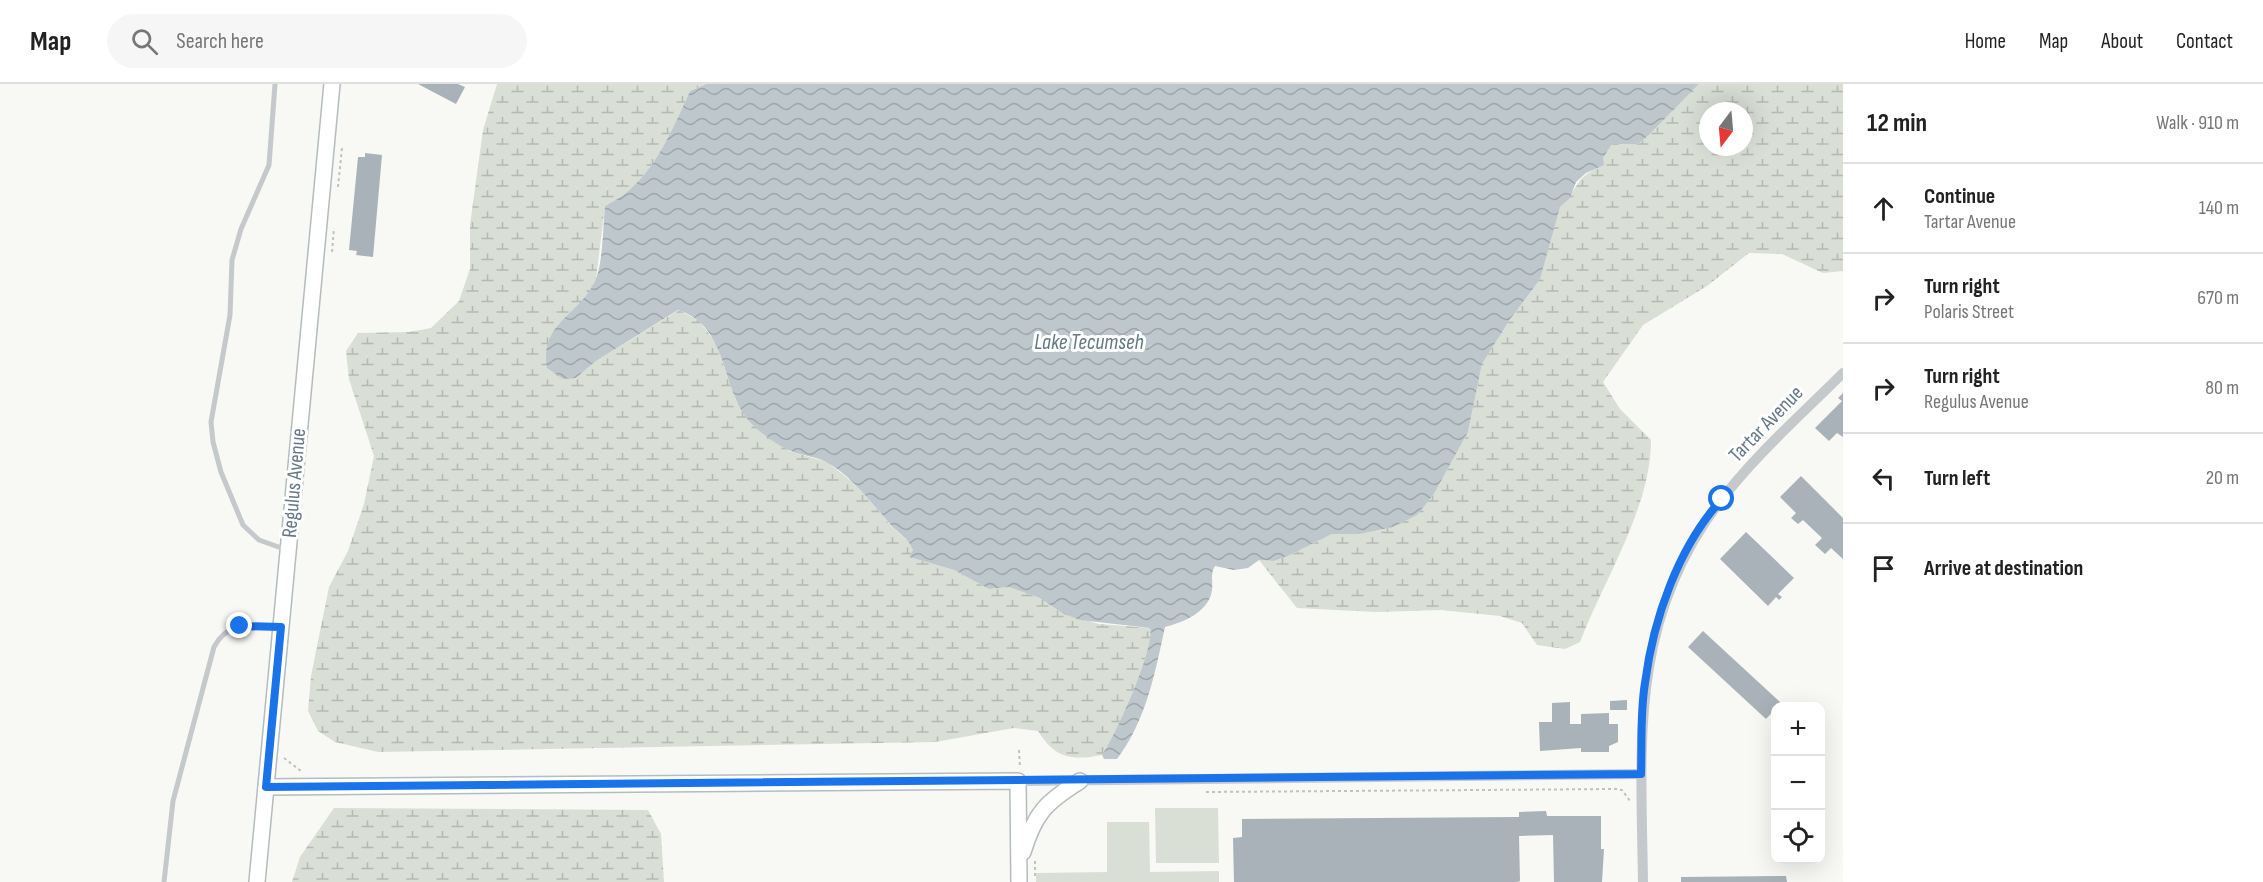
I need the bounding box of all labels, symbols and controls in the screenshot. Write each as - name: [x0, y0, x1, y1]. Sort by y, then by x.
- search box: [107, 14, 527, 68]
- text: Map: [30, 25, 71, 58]
- icon: search: [128, 25, 161, 58]
- text: Search here: [176, 28, 264, 55]
- text: Home: [1965, 29, 2006, 54]
- text: Map: [2039, 29, 2068, 54]
- text: About: [2101, 29, 2143, 54]
- text: Contact: [2176, 29, 2233, 54]
- north arrow: [1699, 102, 1753, 156]
- text: 12 min: [1867, 108, 1927, 139]
- text: Walk · 910 m: [2156, 111, 2239, 135]
- text: Continue: [1924, 183, 1995, 210]
- icon: ahead: [1867, 192, 1900, 225]
- text: 140 m: [2199, 196, 2239, 220]
- text: Tartar Avenue: [1924, 210, 2016, 234]
- text: Turn right: [1924, 273, 2000, 300]
- icon: right: [1867, 282, 1900, 315]
- text: 670 m: [2197, 286, 2239, 310]
- text: Polaris Street: [1924, 300, 2014, 324]
- water label: Lake Tecumseh: [1034, 329, 1144, 356]
- text: Turn right: [1924, 363, 2000, 390]
- icon: right: [1867, 372, 1900, 405]
- text: 80 m: [2205, 376, 2239, 400]
- street label: Tartar Avenue: [1723, 381, 1809, 467]
- text: Regulus Avenue: [1924, 390, 2029, 414]
- street label: Regulus Avenue: [277, 427, 311, 539]
- icon: left: [1867, 462, 1900, 495]
- text: Turn left: [1924, 465, 1990, 492]
- text: 20 m: [2206, 466, 2239, 490]
- route start: [1708, 485, 1734, 511]
- icon: arrive: [1867, 552, 1900, 585]
- text: Arrive at destination: [1924, 555, 2083, 582]
- route end: [226, 612, 252, 638]
- map controls: [1771, 702, 1825, 864]
- button: +: [1771, 702, 1825, 756]
- button: −: [1771, 756, 1825, 810]
- button: locate: [1771, 810, 1825, 864]

